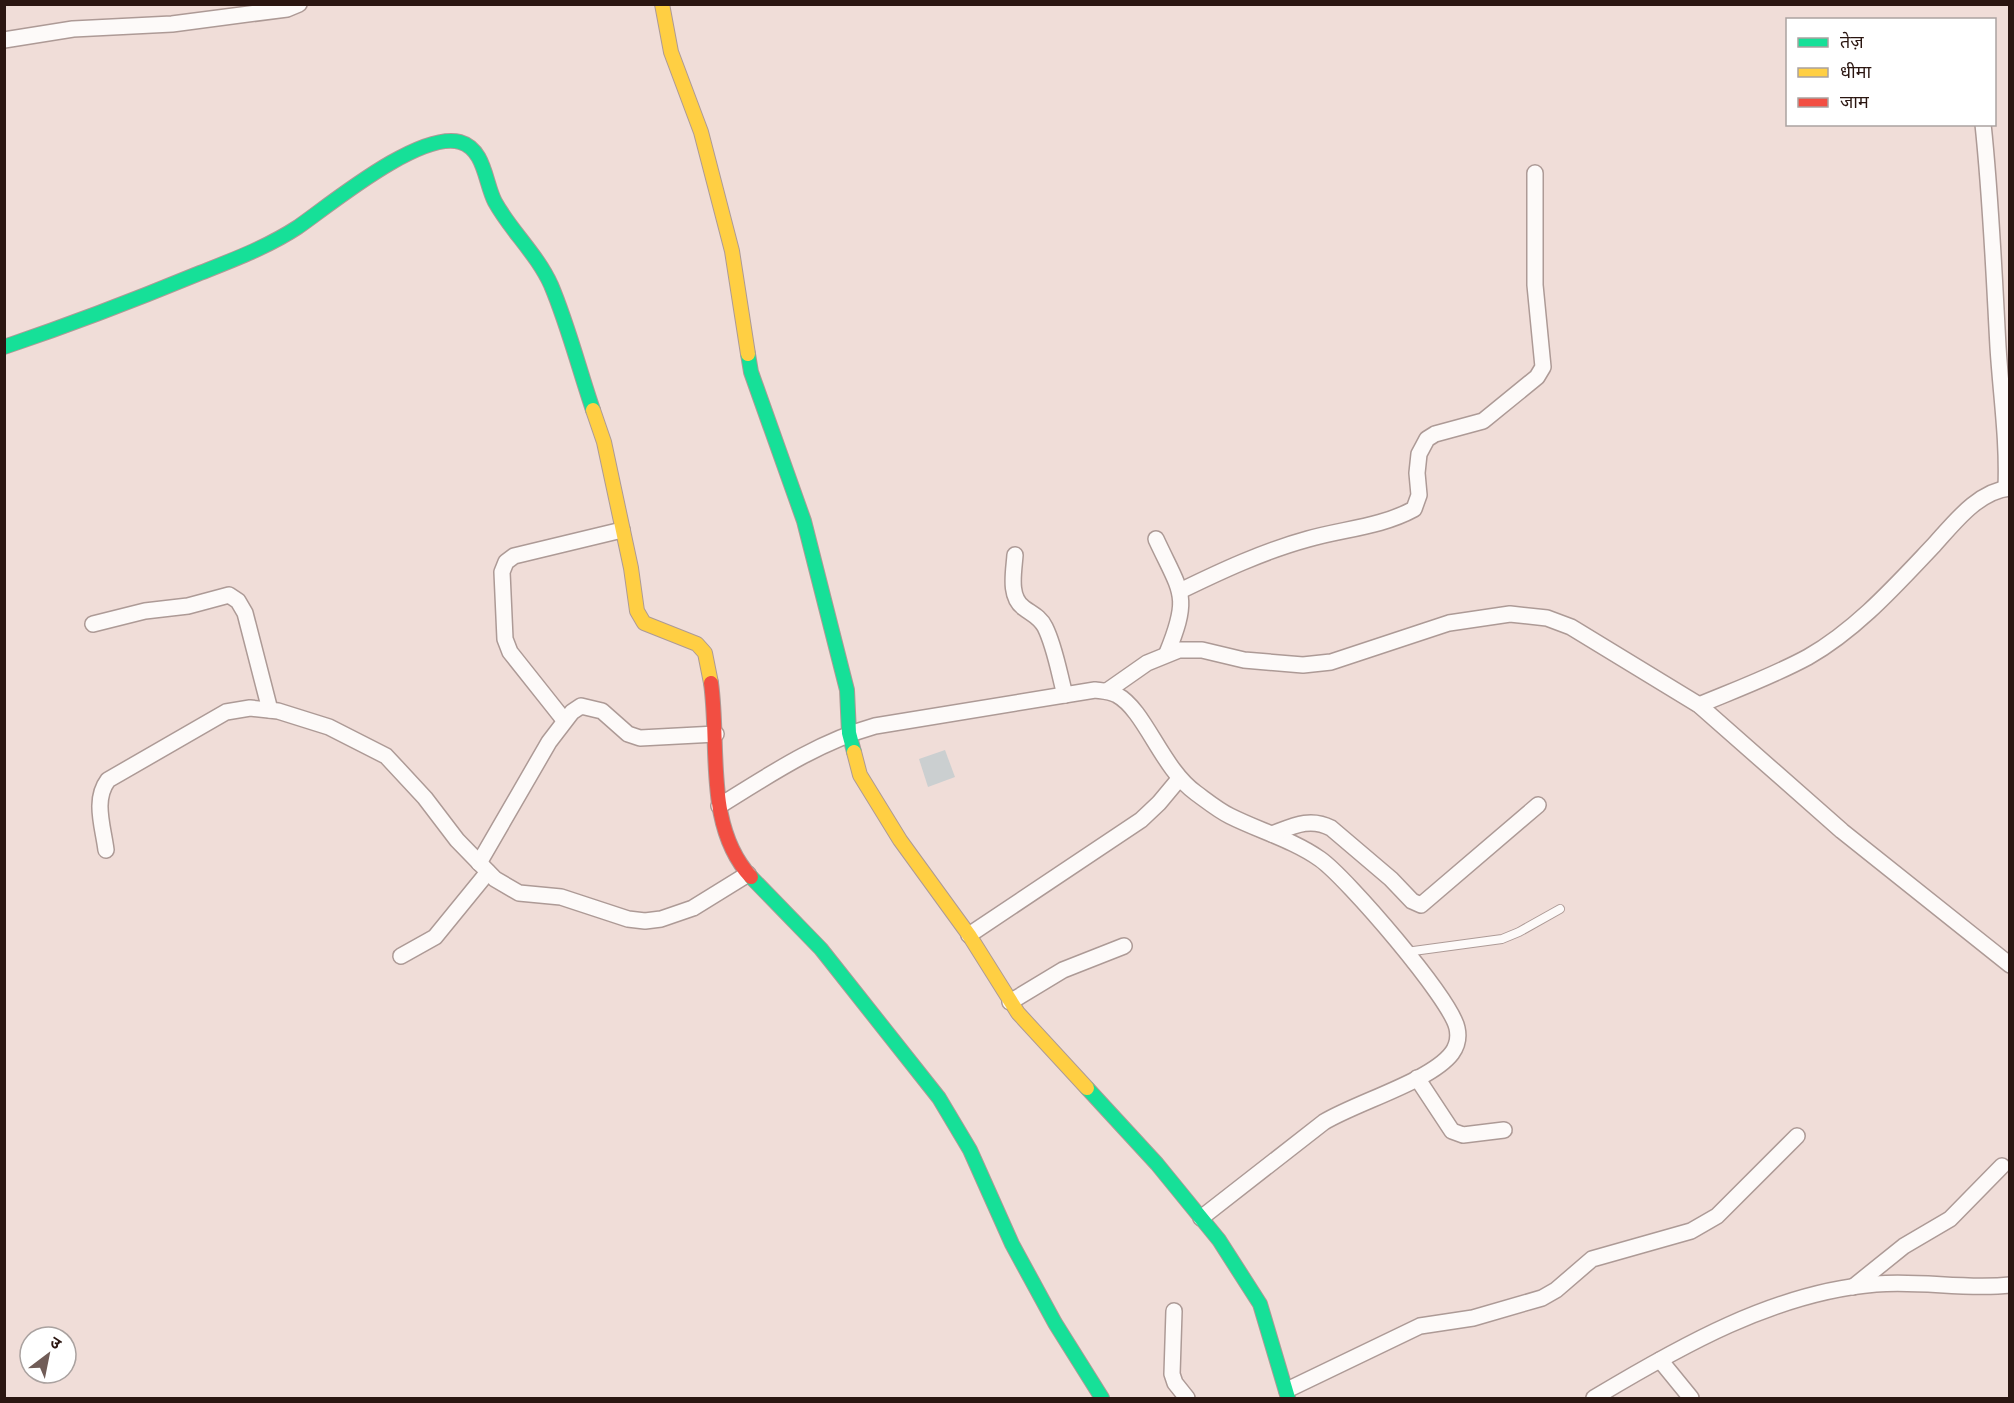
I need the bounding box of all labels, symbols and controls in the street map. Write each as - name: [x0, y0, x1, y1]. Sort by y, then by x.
- legend: [1786, 18, 1996, 126]
- text: तेज़: [1840, 31, 1864, 53]
- text: धीमा: [1840, 61, 1871, 83]
- text: जाम: [1840, 91, 1870, 113]
- north arrow: [18, 1325, 78, 1385]
- text: उ: [46, 1332, 65, 1354]

